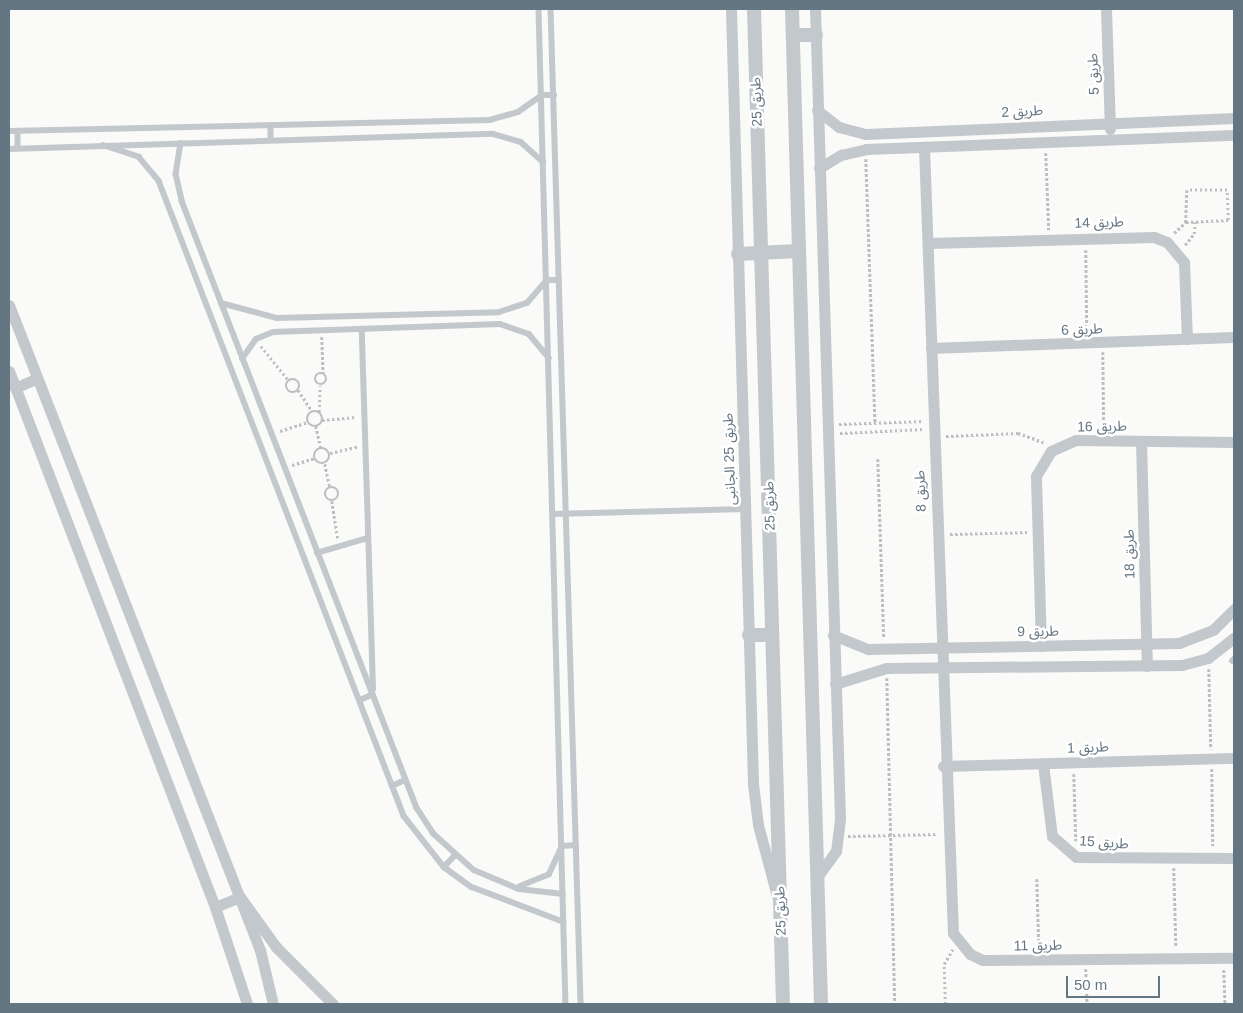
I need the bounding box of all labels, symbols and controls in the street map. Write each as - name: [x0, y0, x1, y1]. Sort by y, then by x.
- street label: طريق 5: [1084, 53, 1102, 95]
- street label: طريق 25: [747, 77, 765, 127]
- street label: طريق 2: [1001, 102, 1043, 120]
- street label: طريق 14: [1074, 213, 1124, 231]
- street label: طريق 6: [1061, 320, 1103, 338]
- street label: طريق 25 الجانبى: [719, 413, 739, 505]
- street label: طريق 16: [1077, 417, 1127, 435]
- street label: طريق 8: [911, 470, 929, 512]
- street label: طريق 25: [760, 481, 778, 531]
- street label: طريق 18: [1120, 529, 1138, 579]
- street label: طريق 9: [1017, 622, 1059, 640]
- street label: طريق 1: [1067, 738, 1109, 756]
- street label: طريق 15: [1079, 832, 1129, 852]
- street label: طريق 25: [771, 886, 789, 936]
- street label: طريق 11: [1014, 936, 1062, 954]
- scale bar: [1068, 966, 1162, 998]
- text: 50 m: [1074, 976, 1107, 993]

